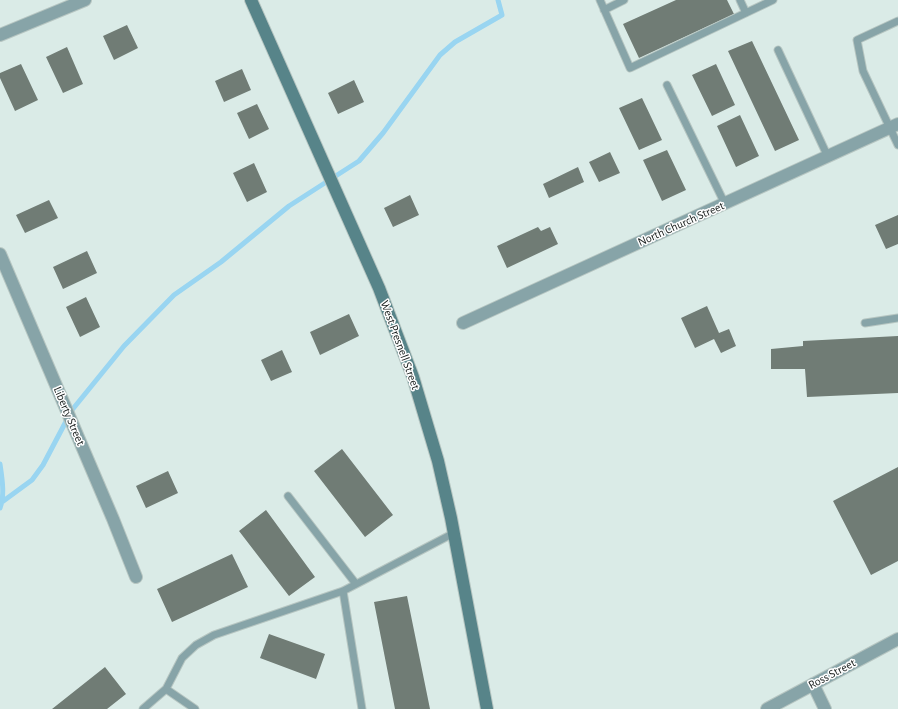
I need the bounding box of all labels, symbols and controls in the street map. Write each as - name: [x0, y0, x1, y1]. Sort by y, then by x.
- street label: North Church Street: [636, 198, 726, 250]
- street label: West Presnell Street: [377, 298, 423, 392]
- street label: Liberty Street: [50, 384, 88, 448]
- street label: Ross Street: [806, 656, 858, 692]

